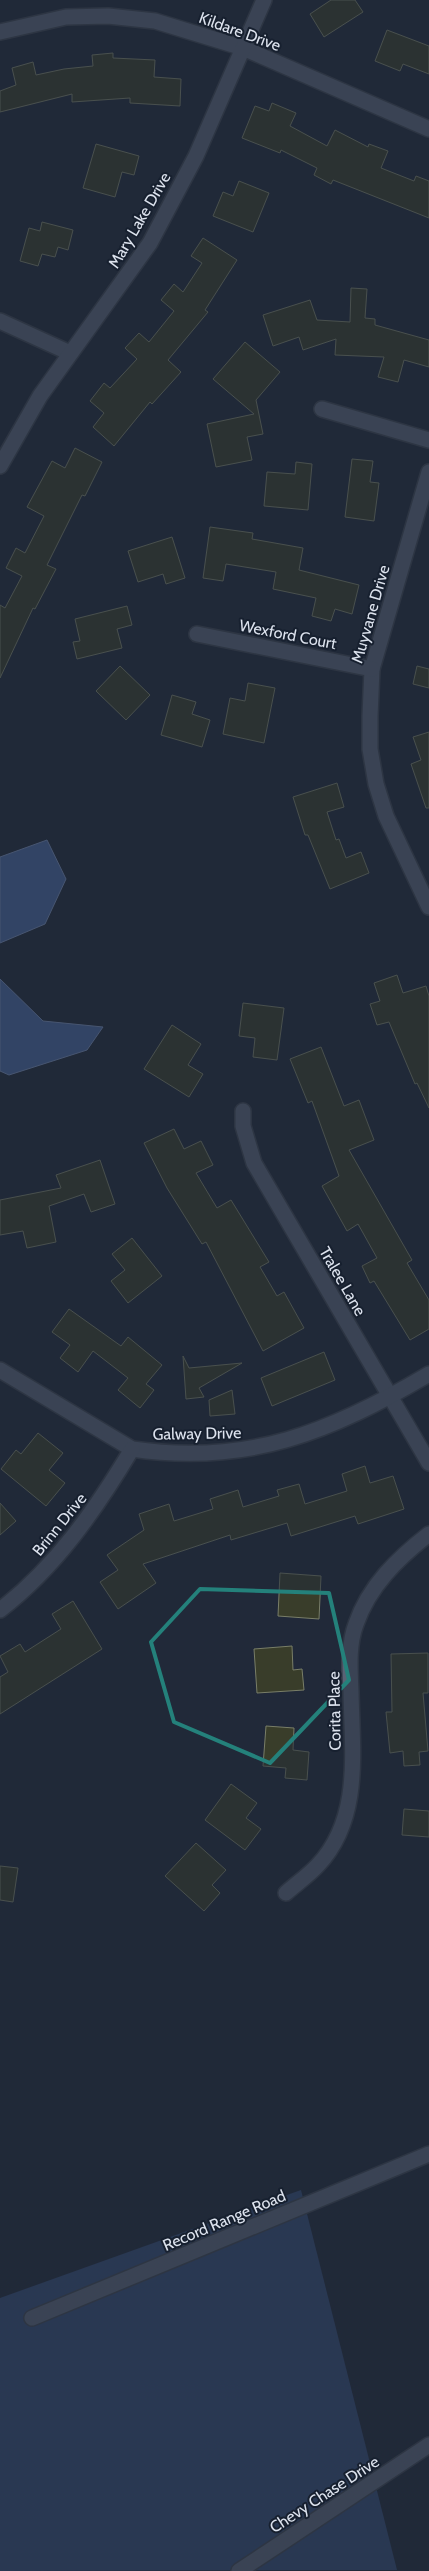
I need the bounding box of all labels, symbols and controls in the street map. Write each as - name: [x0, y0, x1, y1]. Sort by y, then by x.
- street label: Kildare Drive: [196, 8, 283, 55]
- street label: Mary Lake Drive: [104, 169, 175, 272]
- street label: Muyvane Drive: [347, 563, 394, 665]
- street label: Wexford Court: [238, 616, 339, 653]
- street label: Tralee Lane: [315, 1243, 370, 1319]
- street label: Galway Drive: [153, 1423, 241, 1444]
- street label: Brinn Drive: [28, 1489, 90, 1560]
- street label: Corita Place: [324, 1671, 345, 1751]
- street label: Record Range Road: [160, 2186, 288, 2255]
- street label: Chevy Chase Drive: [266, 2452, 383, 2537]

